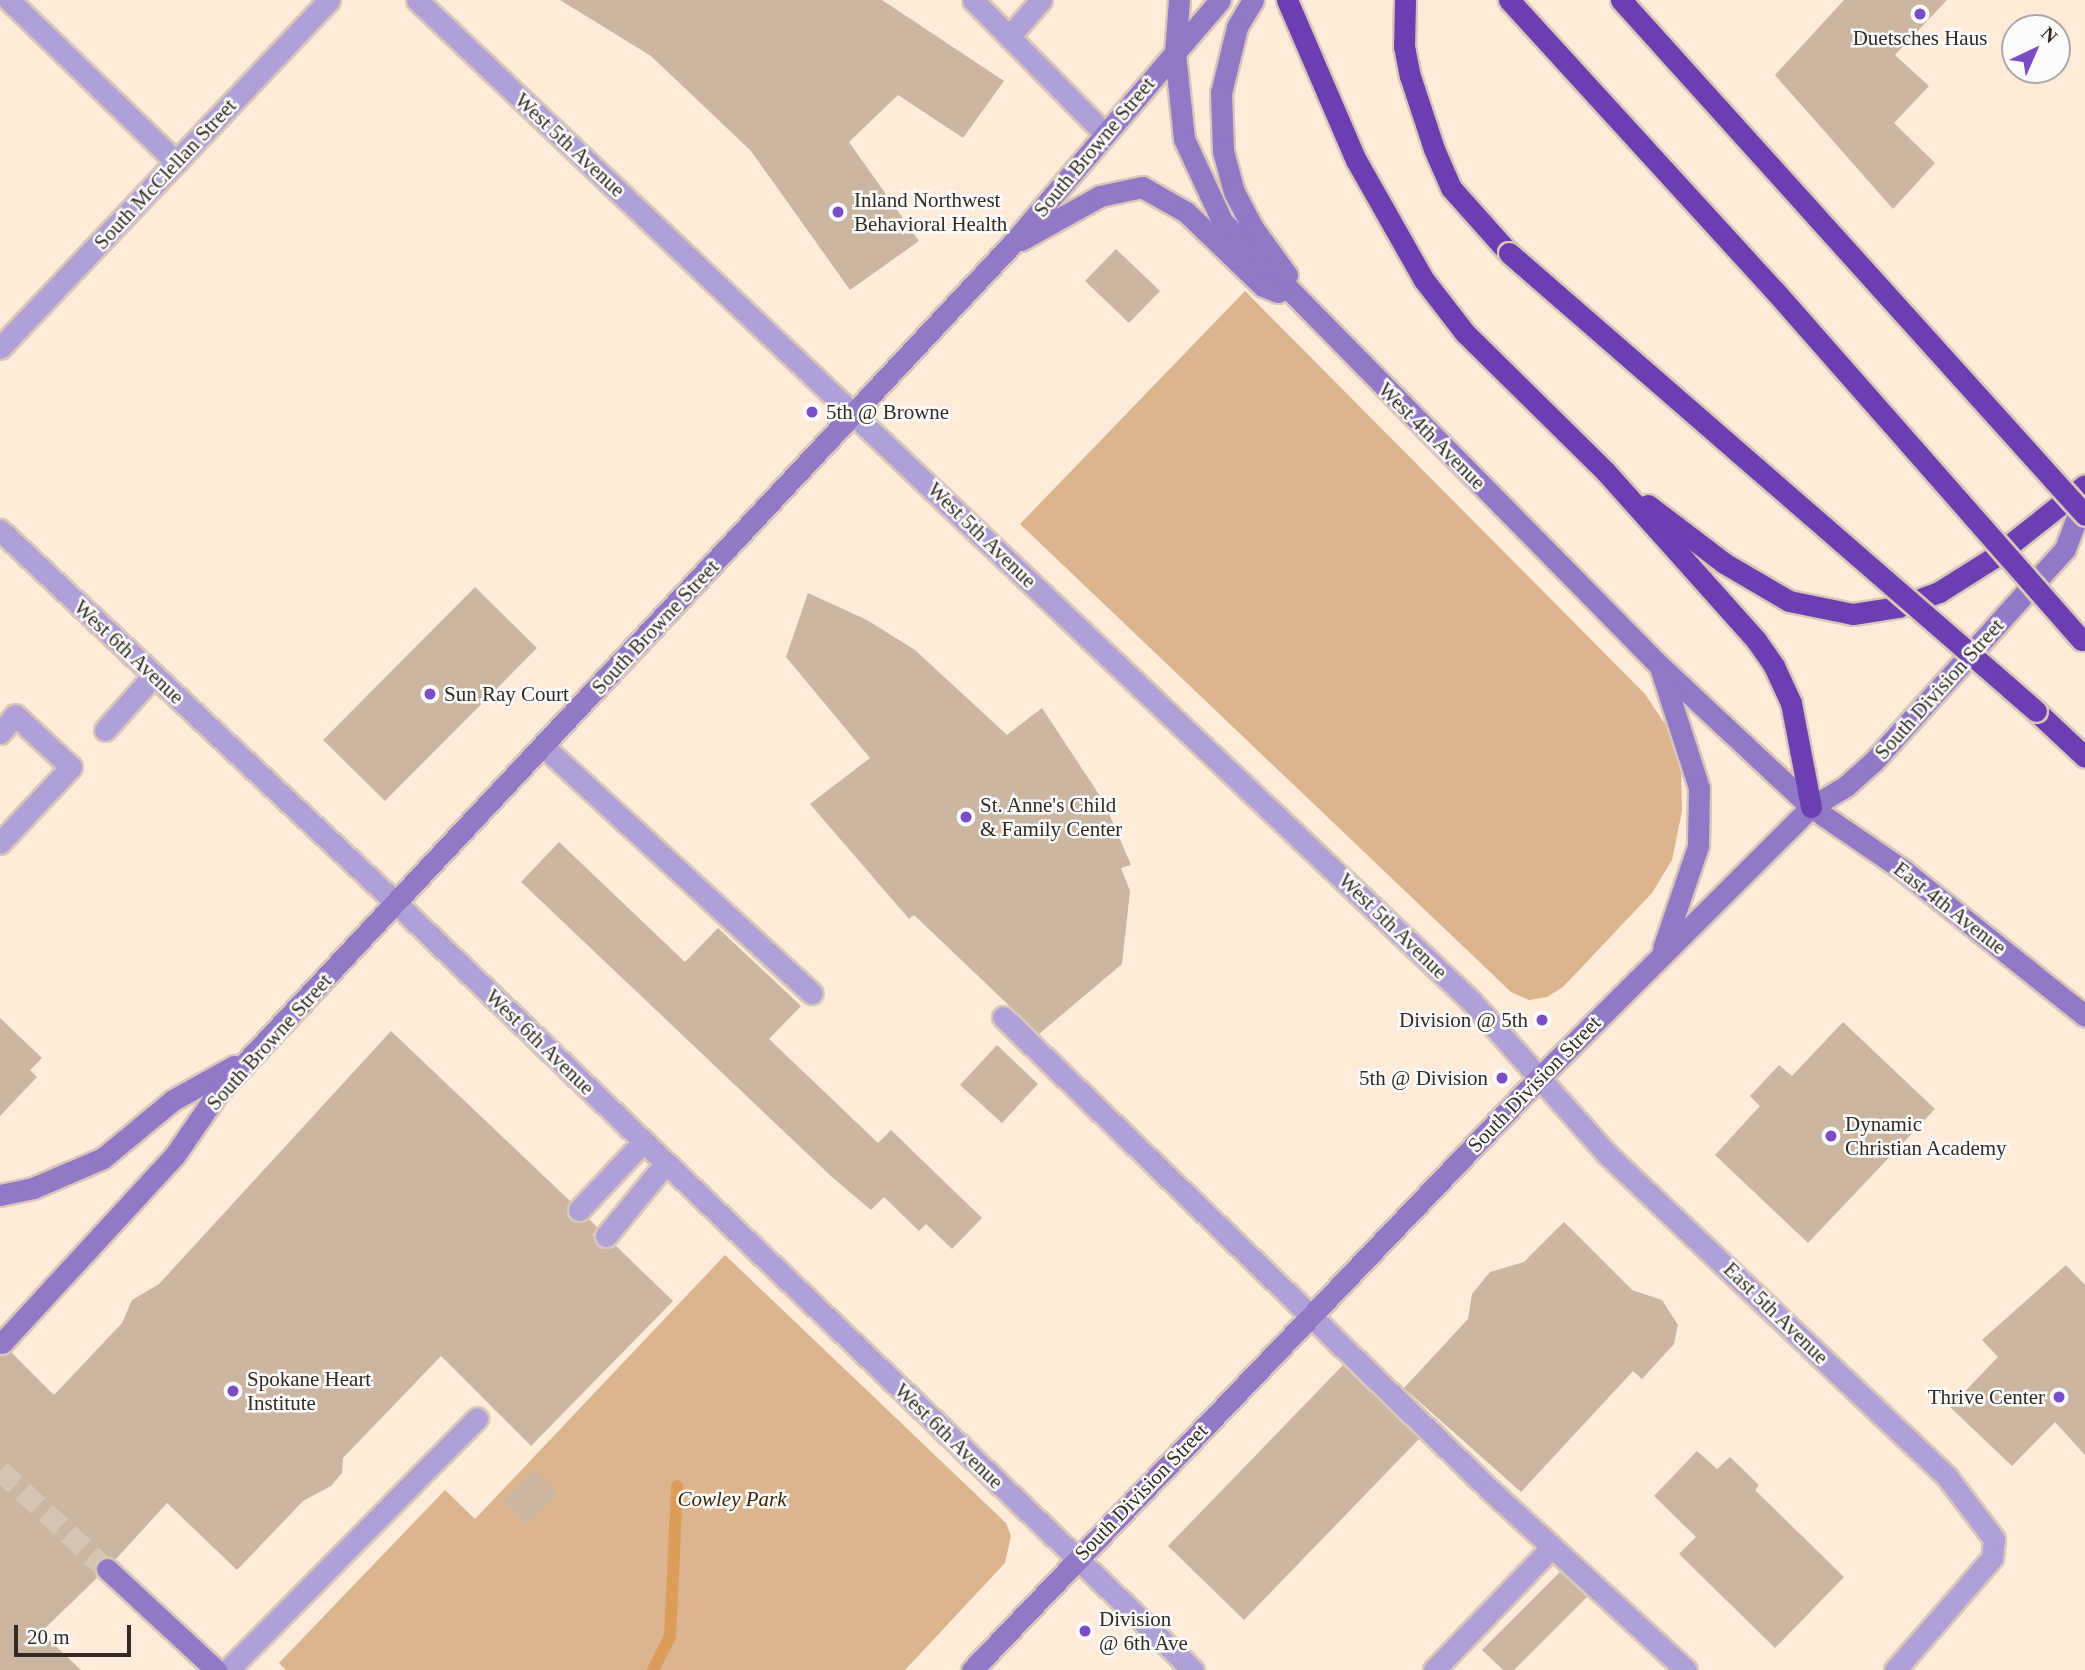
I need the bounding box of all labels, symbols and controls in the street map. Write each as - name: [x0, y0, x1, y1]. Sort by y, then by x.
- marker: Duetsches Haus: [1912, 6, 1928, 22]
- north arrow: [2001, 14, 2071, 84]
- text: N: [2037, 23, 2062, 47]
- place label: Duetsches Haus: [1853, 25, 1987, 51]
- street label: South Browne Street: [1028, 72, 1160, 222]
- street label: West 5th Avenue: [509, 87, 631, 203]
- street label: South McClellan Street: [89, 93, 241, 255]
- place label: Inland Northwest Behavioral Health: [854, 187, 1007, 237]
- marker: Inland Northwest Behavioral Health: [828, 202, 848, 222]
- street label: West 4th Avenue: [1373, 377, 1491, 495]
- place label: 5th @ Browne: [826, 399, 949, 425]
- marker: 5th @ Browne: [804, 404, 820, 420]
- street label: West 5th Avenue: [922, 476, 1042, 594]
- street label: South Browne Street: [586, 554, 724, 700]
- street label: West 6th Avenue: [68, 594, 190, 710]
- street label: South Division Street: [1869, 613, 2009, 765]
- place label: Sun Ray Court: [444, 681, 569, 707]
- marker: Sun Ray Court: [422, 686, 438, 702]
- place label: St. Anne's Child & Family Center: [980, 792, 1122, 842]
- marker: St. Anne's Child & Family Center: [958, 809, 974, 825]
- street label: East 4th Avenue: [1888, 856, 2012, 960]
- street label: West 5th Avenue: [1333, 867, 1453, 985]
- street label: South Browne Street: [201, 969, 337, 1115]
- street label: West 6th Avenue: [480, 983, 600, 1101]
- place label: Division @ 5th: [1399, 1007, 1528, 1033]
- street label: South Division Street: [1462, 1010, 1606, 1158]
- marker: Division @ 5th: [1534, 1012, 1550, 1028]
- place label: 5th @ Division: [1359, 1065, 1488, 1091]
- marker: 5th @ Division: [1494, 1070, 1510, 1086]
- place label: Dynamic Christian Academy: [1845, 1111, 2008, 1161]
- marker: Dynamic Christian Academy: [1823, 1128, 1839, 1144]
- street label: East 5th Avenue: [1718, 1256, 1834, 1370]
- place label: Spokane Heart Institute: [247, 1366, 371, 1416]
- street label: West 6th Avenue: [889, 1377, 1009, 1495]
- marker: Spokane Heart Institute: [225, 1383, 241, 1399]
- place label: Thrive Center: [1928, 1384, 2045, 1410]
- marker: Thrive Center: [2051, 1389, 2067, 1405]
- street label: South Division Street: [1069, 1418, 1213, 1566]
- park label: Cowley Park: [677, 1486, 787, 1512]
- place label: Division @ 6th Ave: [1099, 1606, 1189, 1656]
- scale bar: [18, 1610, 135, 1654]
- marker: Division @ 6th Ave: [1077, 1623, 1093, 1639]
- text: 20 m: [27, 1625, 70, 1649]

